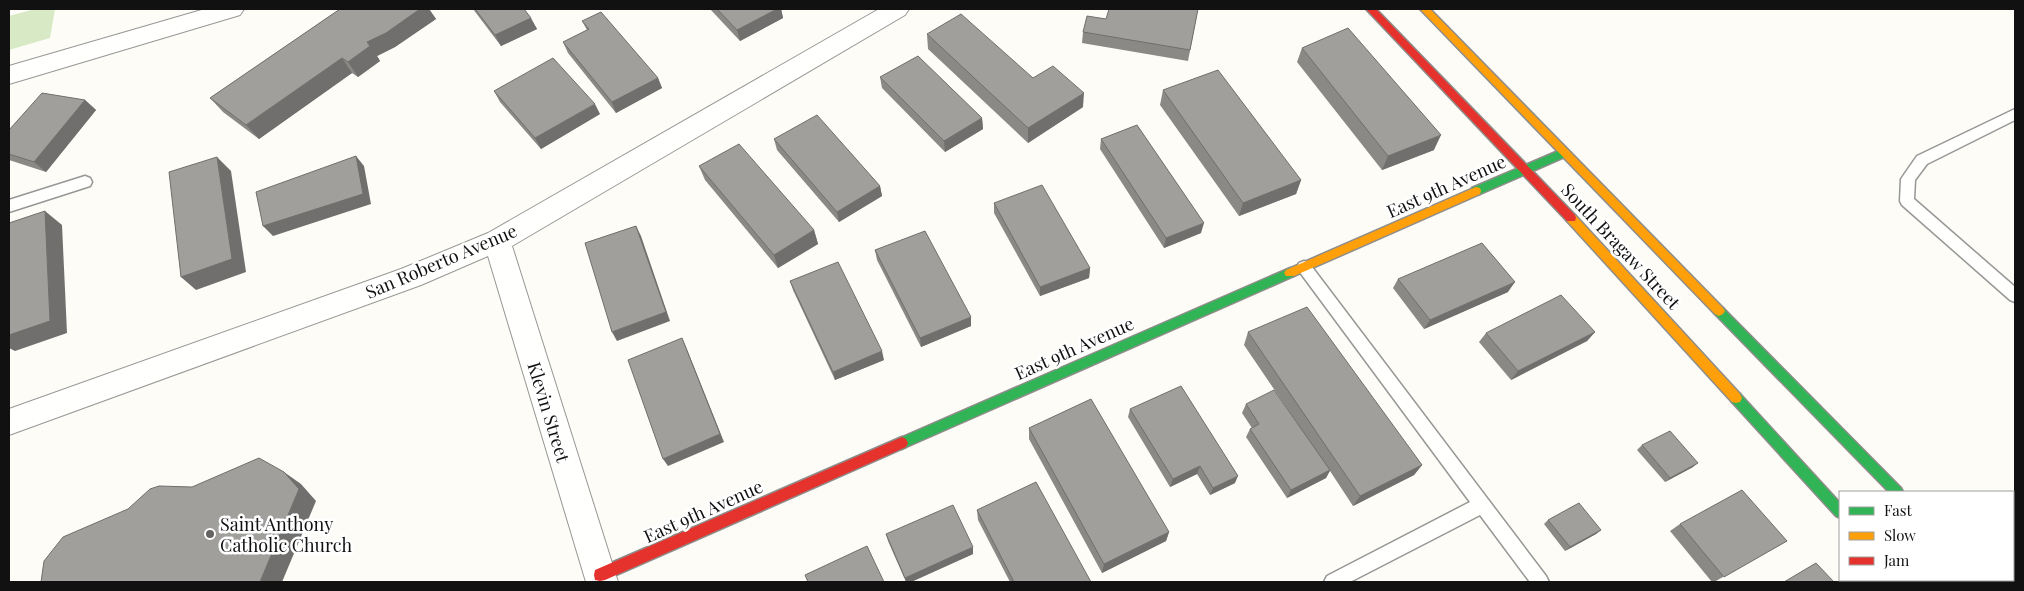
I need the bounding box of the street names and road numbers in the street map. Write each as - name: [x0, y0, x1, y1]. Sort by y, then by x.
- street label: East 9th Avenue: [1383, 149, 1509, 223]
- street label: South Bragaw Street: [1556, 178, 1686, 315]
- street label: San Roberto Avenue: [362, 218, 520, 304]
- street label: East 9th Avenue: [1011, 311, 1137, 385]
- street label: Klevin Street: [522, 359, 576, 466]
- street label: East 9th Avenue: [640, 474, 766, 548]

